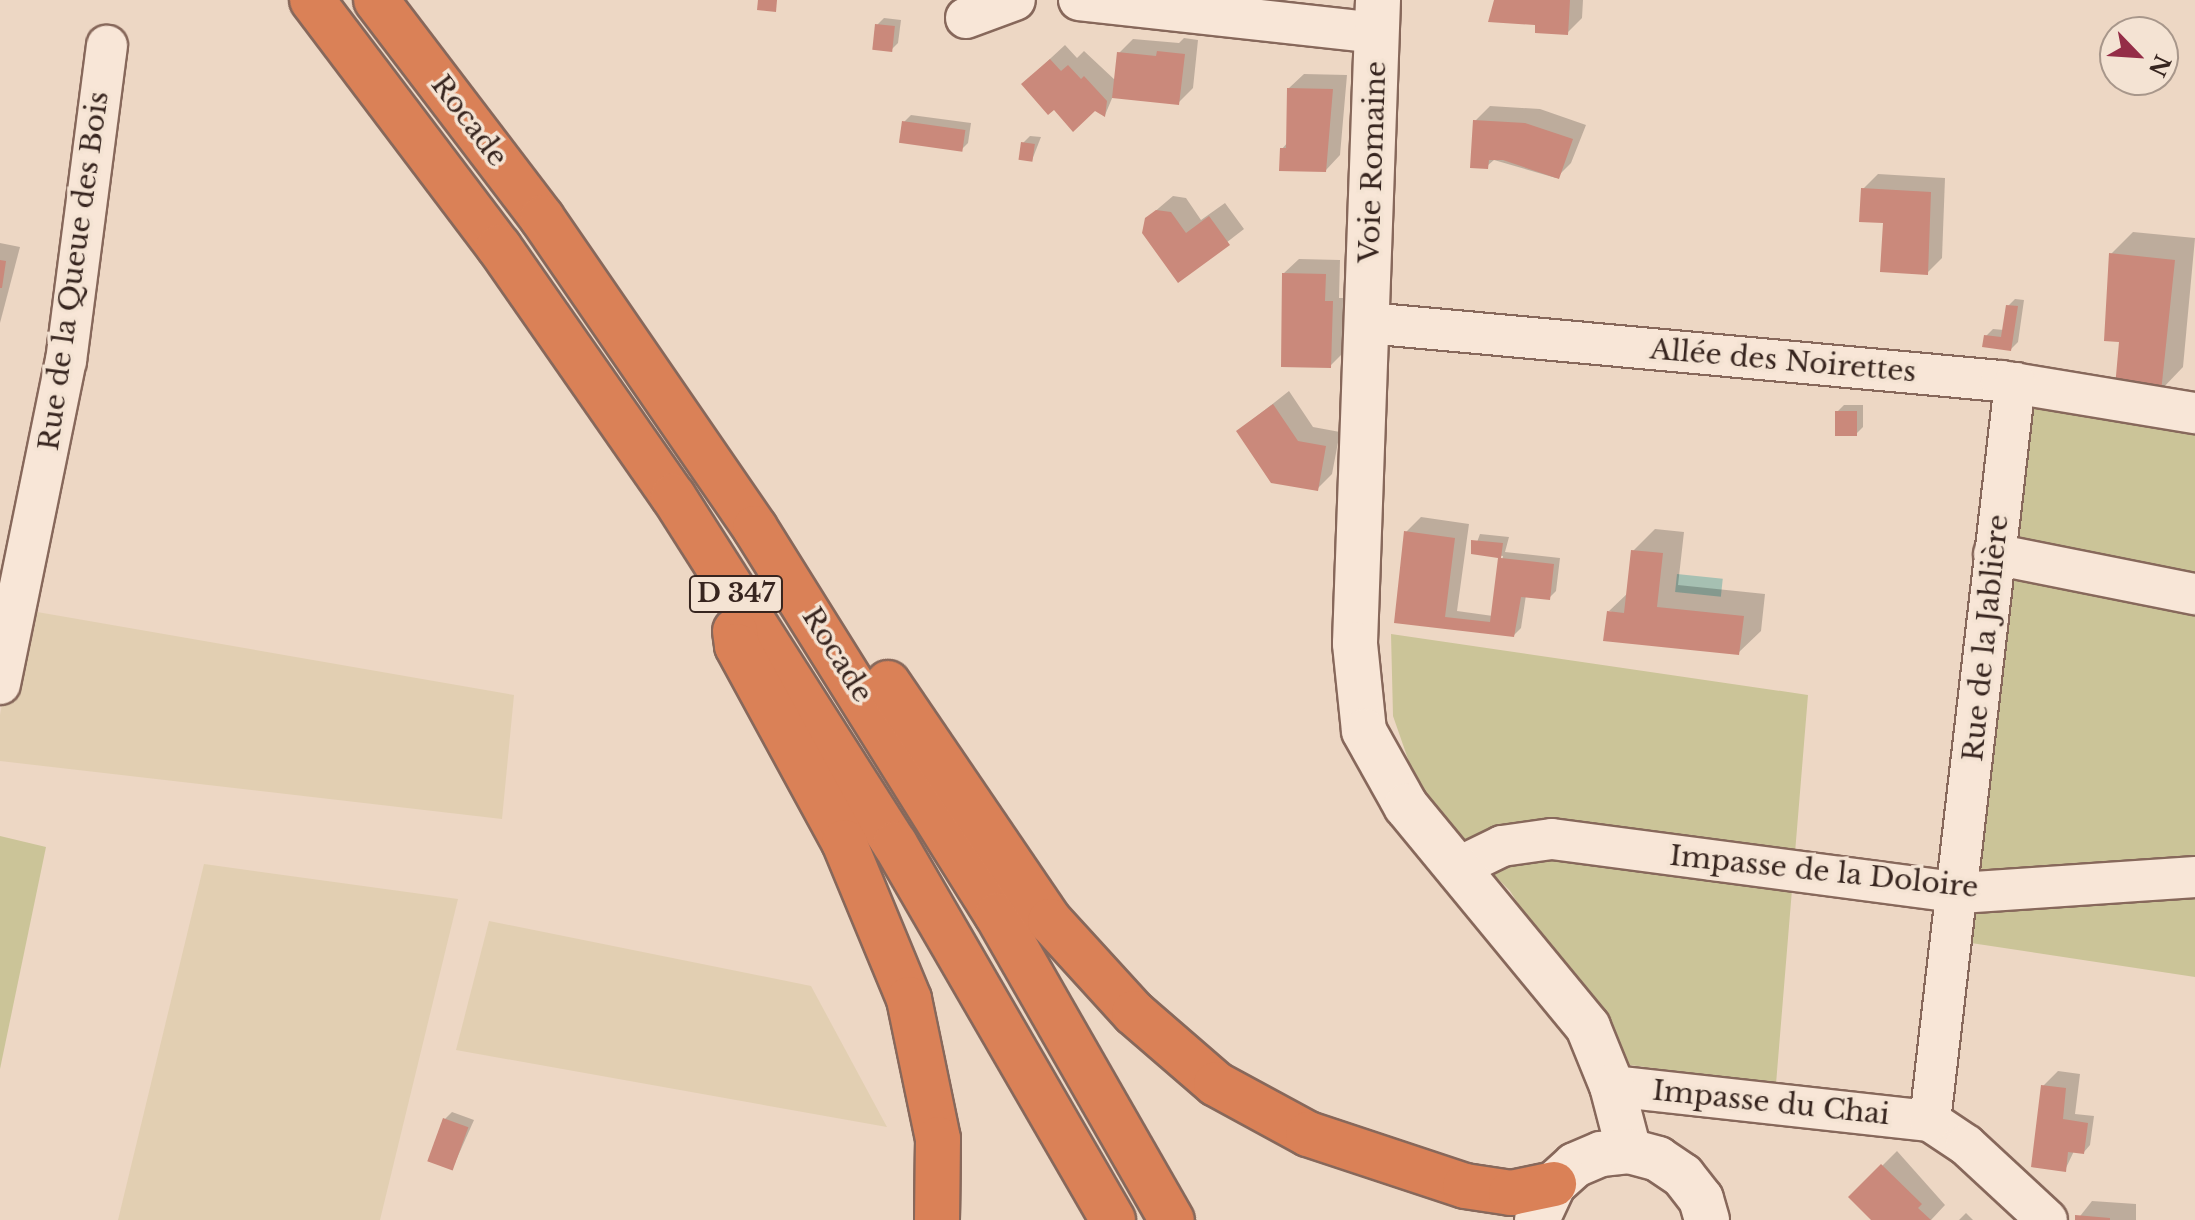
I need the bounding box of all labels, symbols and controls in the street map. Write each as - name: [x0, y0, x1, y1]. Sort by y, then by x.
- north arrow: [2099, 16, 2179, 96]
- text: N: [2143, 50, 2176, 81]
- street label: Voie Romaine: [1353, 60, 1393, 264]
- street label: Rocade: [424, 69, 514, 173]
- street label: Rue de la Queue des Bois: [32, 89, 116, 453]
- street label: Allée des Noirettes: [1649, 333, 1917, 389]
- street label: Rue de la Jablière: [1956, 513, 2016, 763]
- road number: D 347: [688, 572, 784, 616]
- street label: Rocade: [795, 601, 879, 709]
- street label: Impasse de la Doloire: [1668, 839, 1980, 905]
- street label: Impasse du Chai: [1651, 1074, 1891, 1132]

